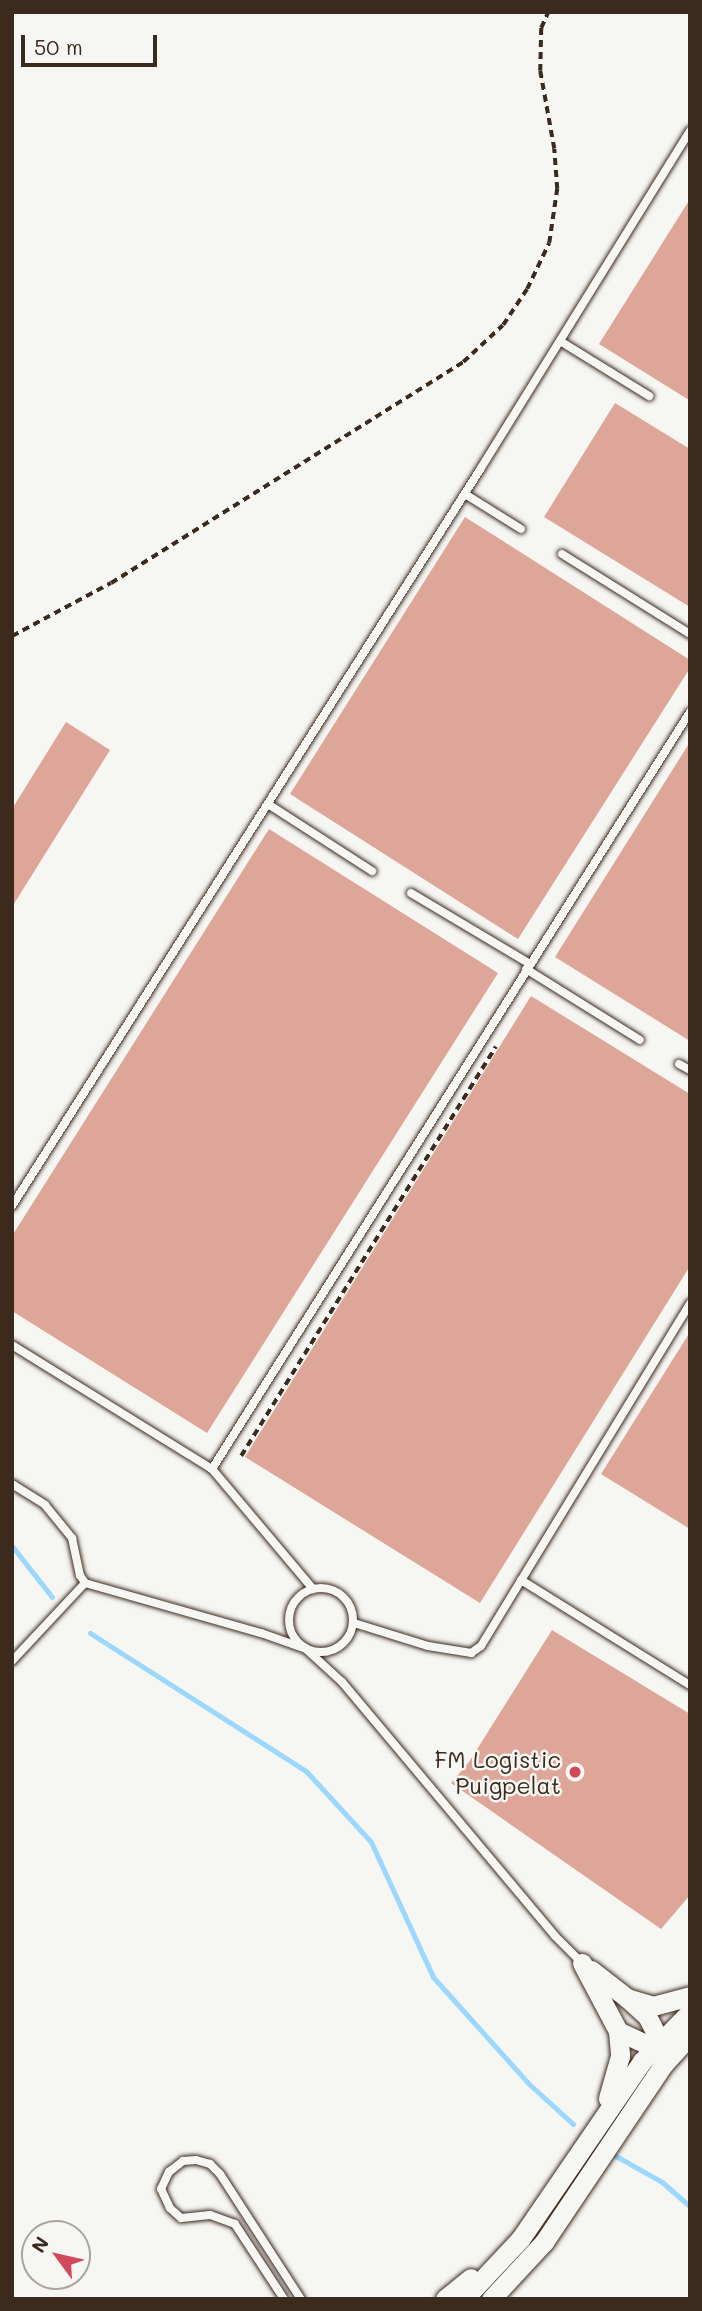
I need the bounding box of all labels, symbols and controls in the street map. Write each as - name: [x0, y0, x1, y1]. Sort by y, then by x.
- scale bar: [24, 21, 161, 65]
- text: 50 m: [34, 33, 83, 60]
- place label: FM Logistic Puigpelat: [434, 1745, 561, 1799]
- marker: FM Logistic Puigpelat: [567, 1764, 583, 1780]
- north arrow: [21, 2220, 91, 2290]
- text: N: [25, 2232, 54, 2257]

